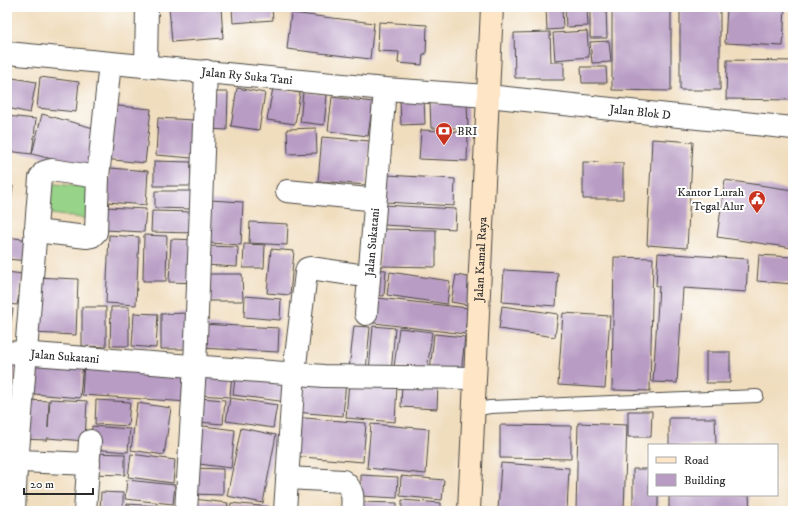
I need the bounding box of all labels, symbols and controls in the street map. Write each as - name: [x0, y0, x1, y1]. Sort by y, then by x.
- street label: Jalan Ry Suka Tani: [200, 64, 293, 88]
- street label: Jalan Blok D: [608, 102, 672, 123]
- bank icon: BRI: [434, 121, 454, 146]
- place label: BRI: [457, 124, 478, 139]
- place label: Kantor Lurah Tegal Alur: [677, 185, 745, 214]
- public building icon: Kantor Lurah Tegal Alur: [747, 189, 767, 214]
- street label: Jalan Sukatani: [362, 207, 383, 278]
- street label: Jalan Kamal Raya: [472, 216, 490, 303]
- street label: Jalan Sukatani: [29, 347, 100, 367]
- legend: [648, 444, 778, 496]
- text: Road: [684, 453, 709, 468]
- scale bar: [24, 470, 93, 496]
- text: Building: [684, 473, 725, 488]
- text: 20 m: [30, 477, 54, 492]

